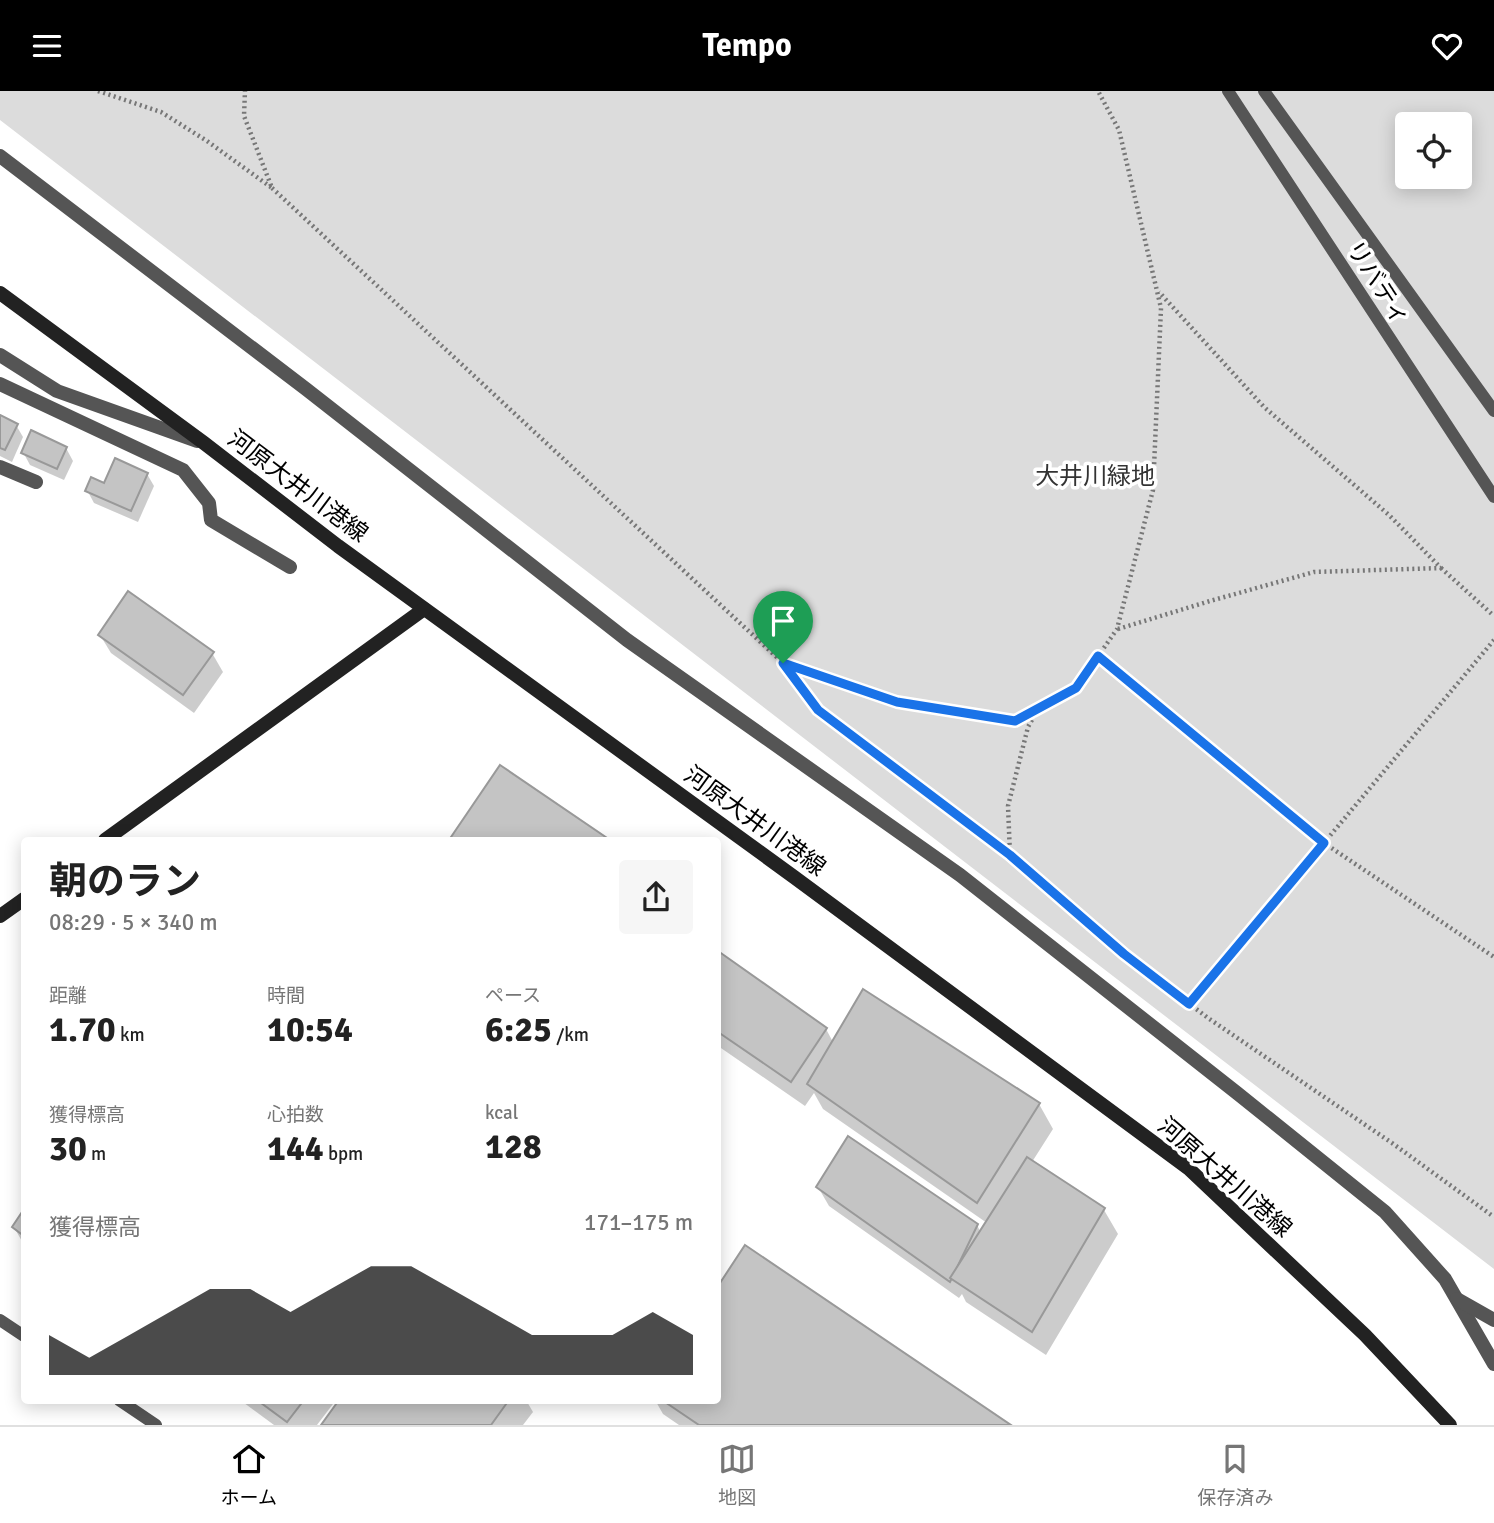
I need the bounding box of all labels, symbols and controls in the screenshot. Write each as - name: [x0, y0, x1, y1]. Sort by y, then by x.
- text: Tempo: [702, 26, 792, 65]
- icon: menu: [28, 27, 66, 65]
- icon: heart: [1428, 27, 1466, 65]
- map controls: [1395, 112, 1472, 189]
- button: locate: [1395, 112, 1472, 189]
- street label: リバティ: [1340, 235, 1416, 331]
- street label: 河原大井川港線: [222, 423, 374, 549]
- park label: 大井川緑地: [1035, 461, 1155, 491]
- pin: [753, 591, 813, 663]
- icon: arrive: [764, 602, 802, 640]
- street label: 河原大井川港線: [678, 759, 832, 883]
- text: 朝のラン: [49, 858, 201, 905]
- button: share: [619, 860, 693, 934]
- text: 08:29 · 5 × 340 m: [49, 908, 218, 937]
- text: 距離: [49, 984, 87, 1008]
- text: 時間: [267, 984, 305, 1008]
- text: ペース: [485, 984, 541, 1008]
- text: 1.70: [49, 1008, 116, 1051]
- text: 10:54: [267, 1008, 353, 1051]
- text: 6:25: [485, 1008, 552, 1051]
- text: km: [116, 1023, 145, 1047]
- text: /km: [552, 1023, 589, 1047]
- text: kcal: [485, 1101, 518, 1125]
- text: 獲得標高: [49, 1103, 125, 1127]
- text: 心拍数: [267, 1103, 324, 1127]
- street label: 河原大井川港線: [1152, 1111, 1298, 1243]
- text: 128: [485, 1125, 542, 1168]
- text: 30: [49, 1127, 87, 1170]
- text: 144: [267, 1127, 324, 1170]
- text: m: [87, 1142, 106, 1166]
- text: bpm: [324, 1142, 363, 1166]
- text: 171–175 m: [584, 1208, 693, 1237]
- text: 獲得標高: [49, 1213, 141, 1242]
- tab: ホーム: [221, 1440, 277, 1510]
- tab: 地図: [718, 1440, 756, 1510]
- tab: 保存済み: [1197, 1440, 1273, 1510]

